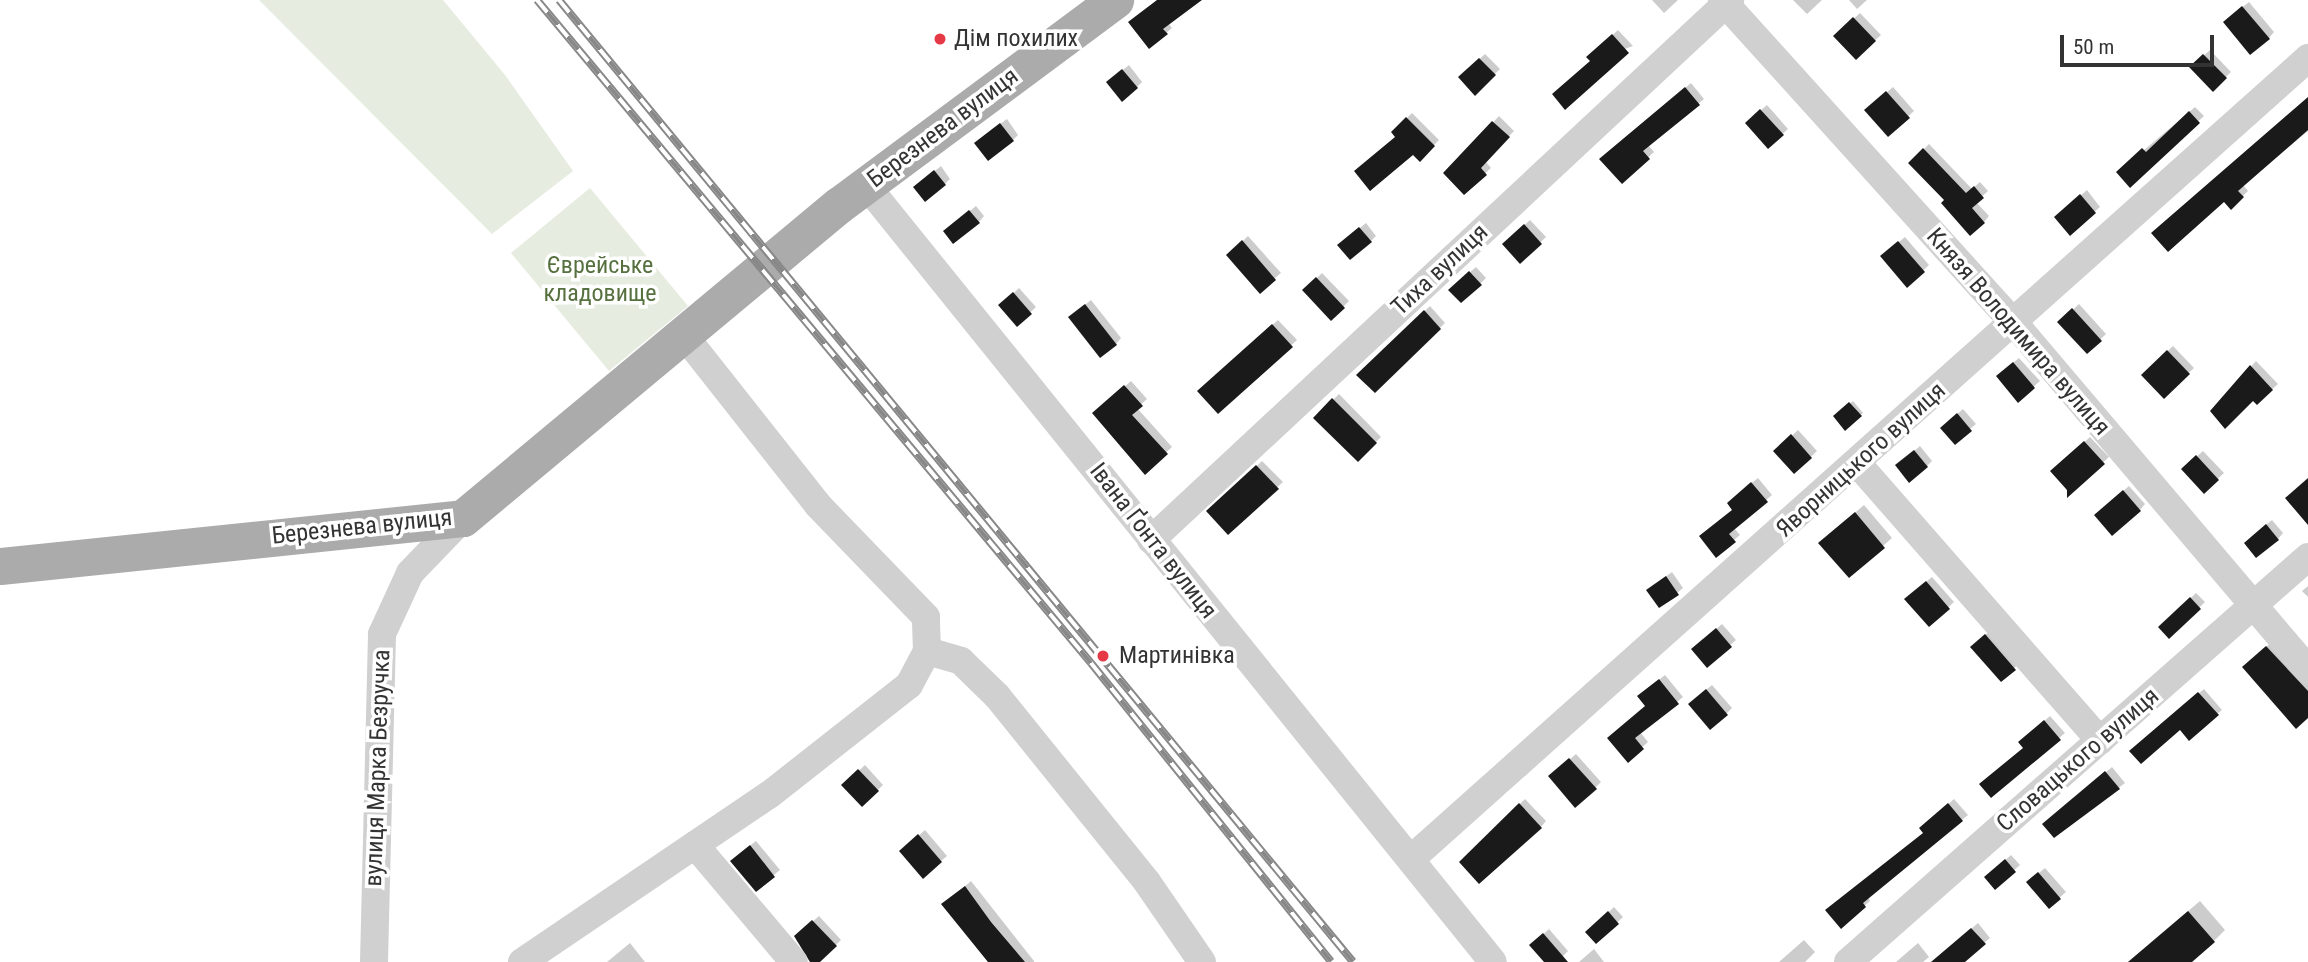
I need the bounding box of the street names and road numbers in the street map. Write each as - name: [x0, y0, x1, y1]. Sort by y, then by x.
- street label: Березнева вулиця: [862, 62, 1024, 194]
- street label: Тиха вулиця: [1386, 218, 1494, 322]
- street label: Князя Володимира вулиця: [1920, 223, 2116, 441]
- street label: Яворницького вулиця: [1770, 376, 1952, 544]
- street label: Івана Ґонта вулиця: [1083, 457, 1223, 625]
- street label: Березнева вулиця: [270, 503, 454, 551]
- street label: вулиця Марка Безручка: [359, 649, 397, 887]
- street label: Словацького вулиця: [1991, 682, 2165, 838]

